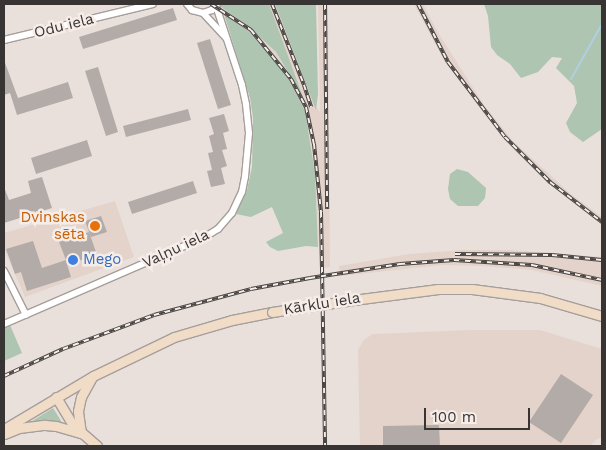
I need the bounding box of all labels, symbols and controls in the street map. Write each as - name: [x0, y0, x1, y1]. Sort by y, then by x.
- street label: Odu iela: [32, 10, 96, 42]
- place label: Dvinskas sēta: [20, 208, 85, 243]
- marker: Dvinskas sēta: [89, 220, 101, 232]
- street label: Vaļņu iela: [140, 226, 212, 272]
- place label: Mego: [83, 251, 121, 269]
- marker: Mego: [67, 254, 79, 266]
- street label: Kārklu iela: [282, 289, 362, 319]
- scale bar: [426, 398, 532, 430]
- text: 100 m: [432, 408, 476, 426]

